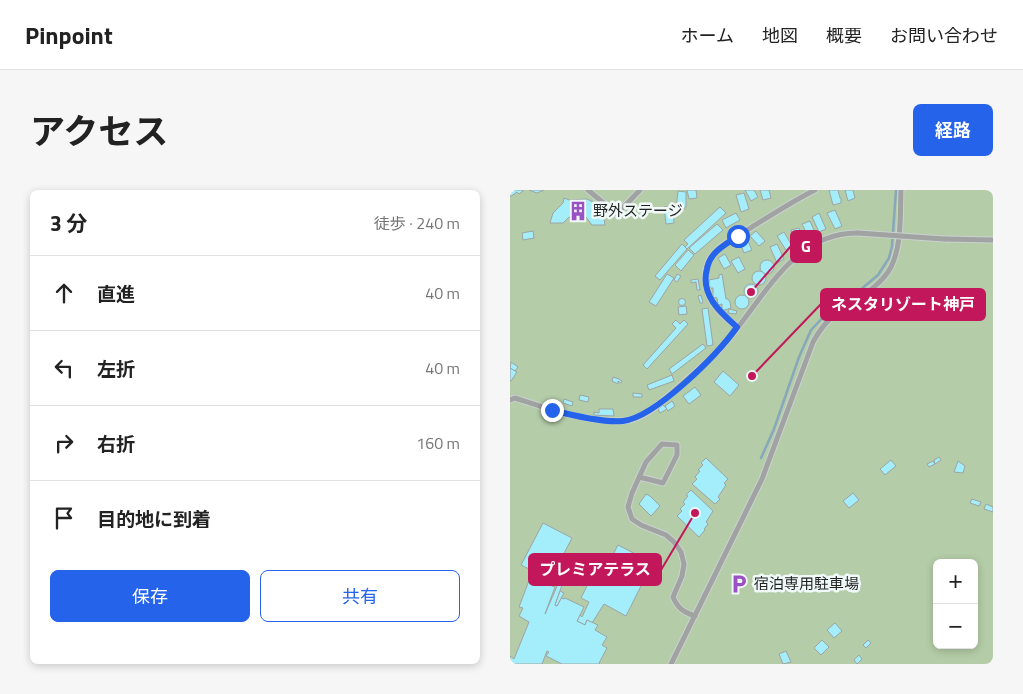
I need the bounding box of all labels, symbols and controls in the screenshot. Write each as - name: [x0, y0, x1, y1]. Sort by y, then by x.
- text: Pinpoint: [25, 17, 113, 53]
- text: ホーム: [681, 22, 734, 49]
- text: 地図: [762, 22, 798, 49]
- text: 概要: [826, 22, 862, 49]
- text: お問い合わせ: [890, 22, 998, 49]
- text: アクセス: [30, 104, 168, 158]
- button: 経路: [913, 104, 993, 156]
- place label: 野外ステージ: [593, 199, 683, 222]
- building icon: 野外ステージ: [567, 200, 589, 222]
- text: 3 分: [50, 207, 87, 239]
- text: 徒歩 · 240 m: [374, 211, 460, 235]
- route start: [727, 225, 750, 248]
- callout: G: [791, 231, 821, 262]
- text: G: [801, 234, 811, 258]
- icon: ahead: [50, 279, 78, 307]
- text: 直進: [97, 279, 135, 308]
- text: 40 m: [425, 281, 460, 305]
- callout: ネスタリゾート神戸: [821, 289, 985, 320]
- text: ネスタリゾート神戸: [831, 292, 975, 316]
- icon: left: [50, 354, 78, 382]
- text: 左折: [97, 354, 135, 383]
- text: 40 m: [425, 356, 460, 380]
- route end: [541, 399, 564, 422]
- icon: right: [50, 429, 78, 457]
- text: 右折: [97, 429, 135, 458]
- text: 160 m: [416, 431, 460, 455]
- icon: arrive: [50, 504, 78, 532]
- text: 目的地に到着: [97, 504, 211, 533]
- callout: プレミアテラス: [529, 554, 661, 585]
- text: プレミアテラス: [539, 557, 651, 581]
- map controls: [933, 559, 978, 649]
- button: +: [933, 559, 978, 604]
- button: 保存: [50, 570, 250, 622]
- button: 共有: [260, 570, 460, 622]
- place label: 宿泊専用駐車場: [754, 572, 859, 595]
- parking icon: 宿泊専用駐車場: [728, 573, 750, 595]
- button: −: [933, 604, 978, 649]

